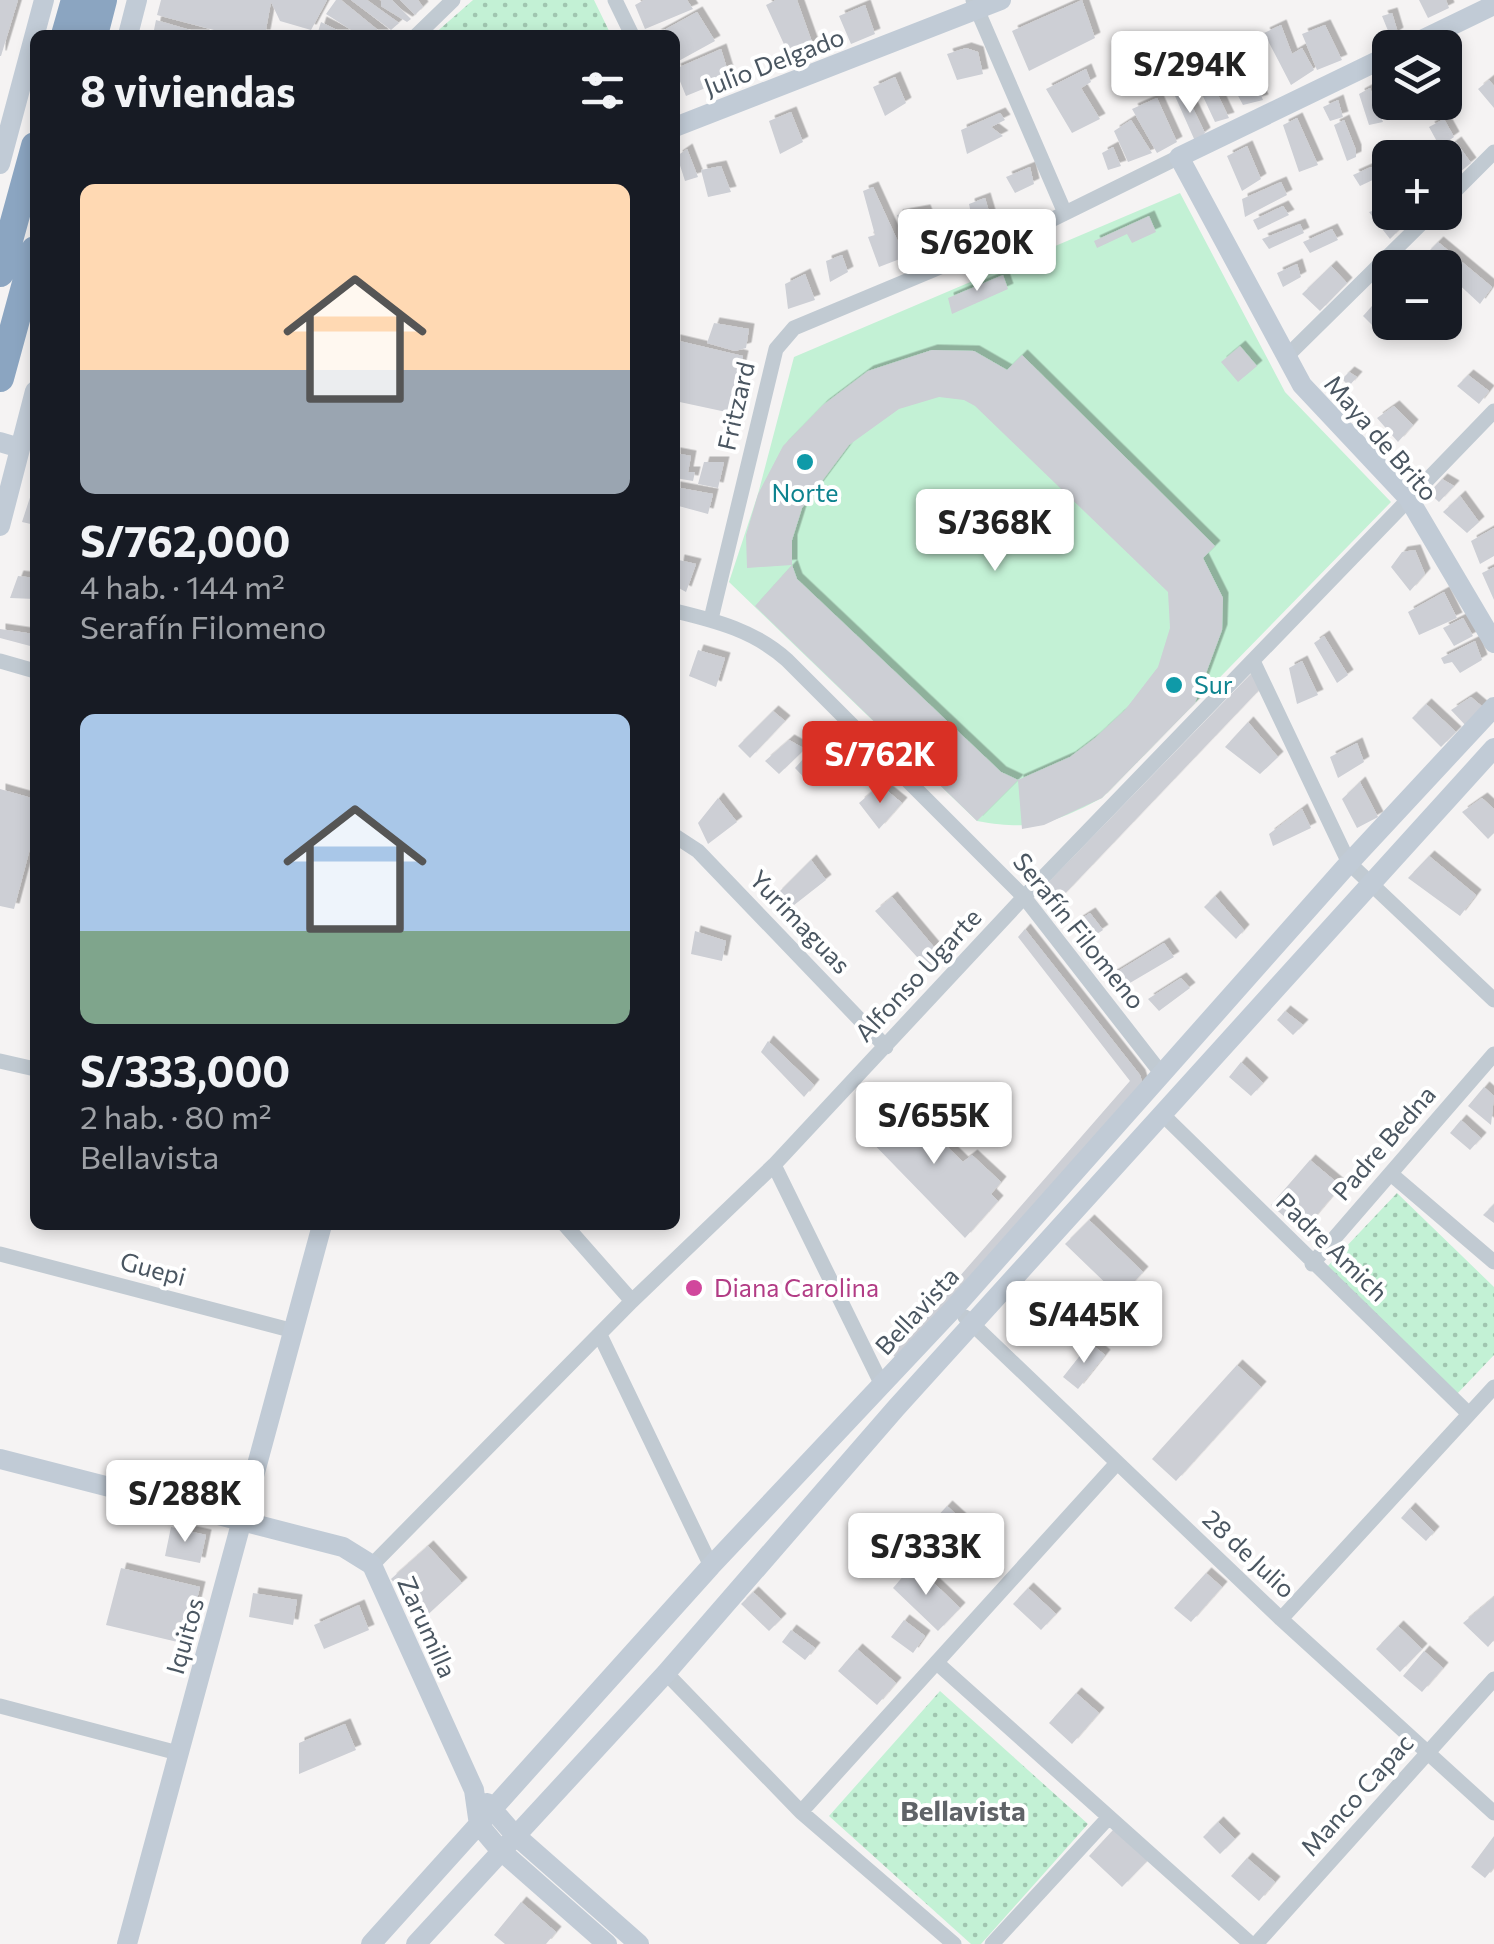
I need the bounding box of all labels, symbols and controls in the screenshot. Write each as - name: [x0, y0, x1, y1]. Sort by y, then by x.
- street label: Julio Delgado: [699, 21, 848, 102]
- map controls: [1372, 30, 1462, 340]
- button: layers: [1372, 30, 1462, 120]
- pin: S/294K: [1109, 31, 1271, 116]
- text: S/294K: [1133, 43, 1247, 83]
- icon: filters: [575, 63, 630, 118]
- text: 8 viviendas: [80, 64, 296, 116]
- button: +: [1372, 140, 1462, 230]
- pin: S/620K: [896, 209, 1058, 294]
- text: S/620K: [920, 221, 1034, 261]
- icon: home: [265, 249, 445, 429]
- button: −: [1372, 250, 1462, 340]
- street label: Fritzard: [710, 358, 760, 453]
- street label: Maya de Brito: [1319, 368, 1445, 506]
- marker: Norte: [794, 451, 816, 473]
- place label: Norte: [771, 477, 839, 507]
- pin: S/368K: [914, 489, 1076, 574]
- text: S/368K: [938, 501, 1052, 541]
- text: S/762,000: [80, 514, 290, 566]
- text: 4 hab. · 144 m²: [80, 566, 285, 606]
- text: Serafín Filomeno: [80, 606, 326, 646]
- place label: Sur: [1194, 669, 1233, 699]
- marker: Sur: [1163, 674, 1185, 696]
- pin: S/762K: [799, 721, 961, 806]
- text: S/762K: [824, 733, 936, 773]
- icon: home: [265, 779, 445, 959]
- street label: Serafín Filomeno: [1008, 846, 1152, 1015]
- street label: Yurimaguas: [744, 863, 857, 979]
- street label: Alfonso Ugarte: [848, 901, 987, 1047]
- text: S/333,000: [80, 1044, 290, 1096]
- street label: Padre Bedna: [1325, 1079, 1441, 1206]
- pin: S/655K: [853, 1082, 1015, 1167]
- text: S/655K: [878, 1094, 990, 1134]
- text: 2 hab. · 80 m²: [80, 1096, 272, 1136]
- text: Bellavista: [80, 1136, 219, 1176]
- street label: Padre Amich: [1271, 1186, 1395, 1307]
- street label: Guepi: [117, 1245, 189, 1291]
- street label: Bellavista: [868, 1260, 964, 1360]
- place label: Diana Carolina: [714, 1272, 879, 1302]
- marker: Diana Carolina: [683, 1277, 705, 1299]
- pin: S/445K: [1003, 1281, 1165, 1366]
- text: S/445K: [1028, 1293, 1140, 1333]
- pin: S/288K: [104, 1460, 266, 1545]
- text: S/288K: [128, 1472, 242, 1512]
- street label: 28 de Julio: [1197, 1503, 1302, 1603]
- pin: S/333K: [845, 1513, 1007, 1598]
- text: S/333K: [870, 1525, 982, 1565]
- street label: Zarumilla: [392, 1571, 464, 1682]
- street label: Iquitos: [159, 1594, 209, 1677]
- street label: Manco Capac: [1294, 1727, 1419, 1861]
- district label: Bellavista: [900, 1793, 1026, 1827]

